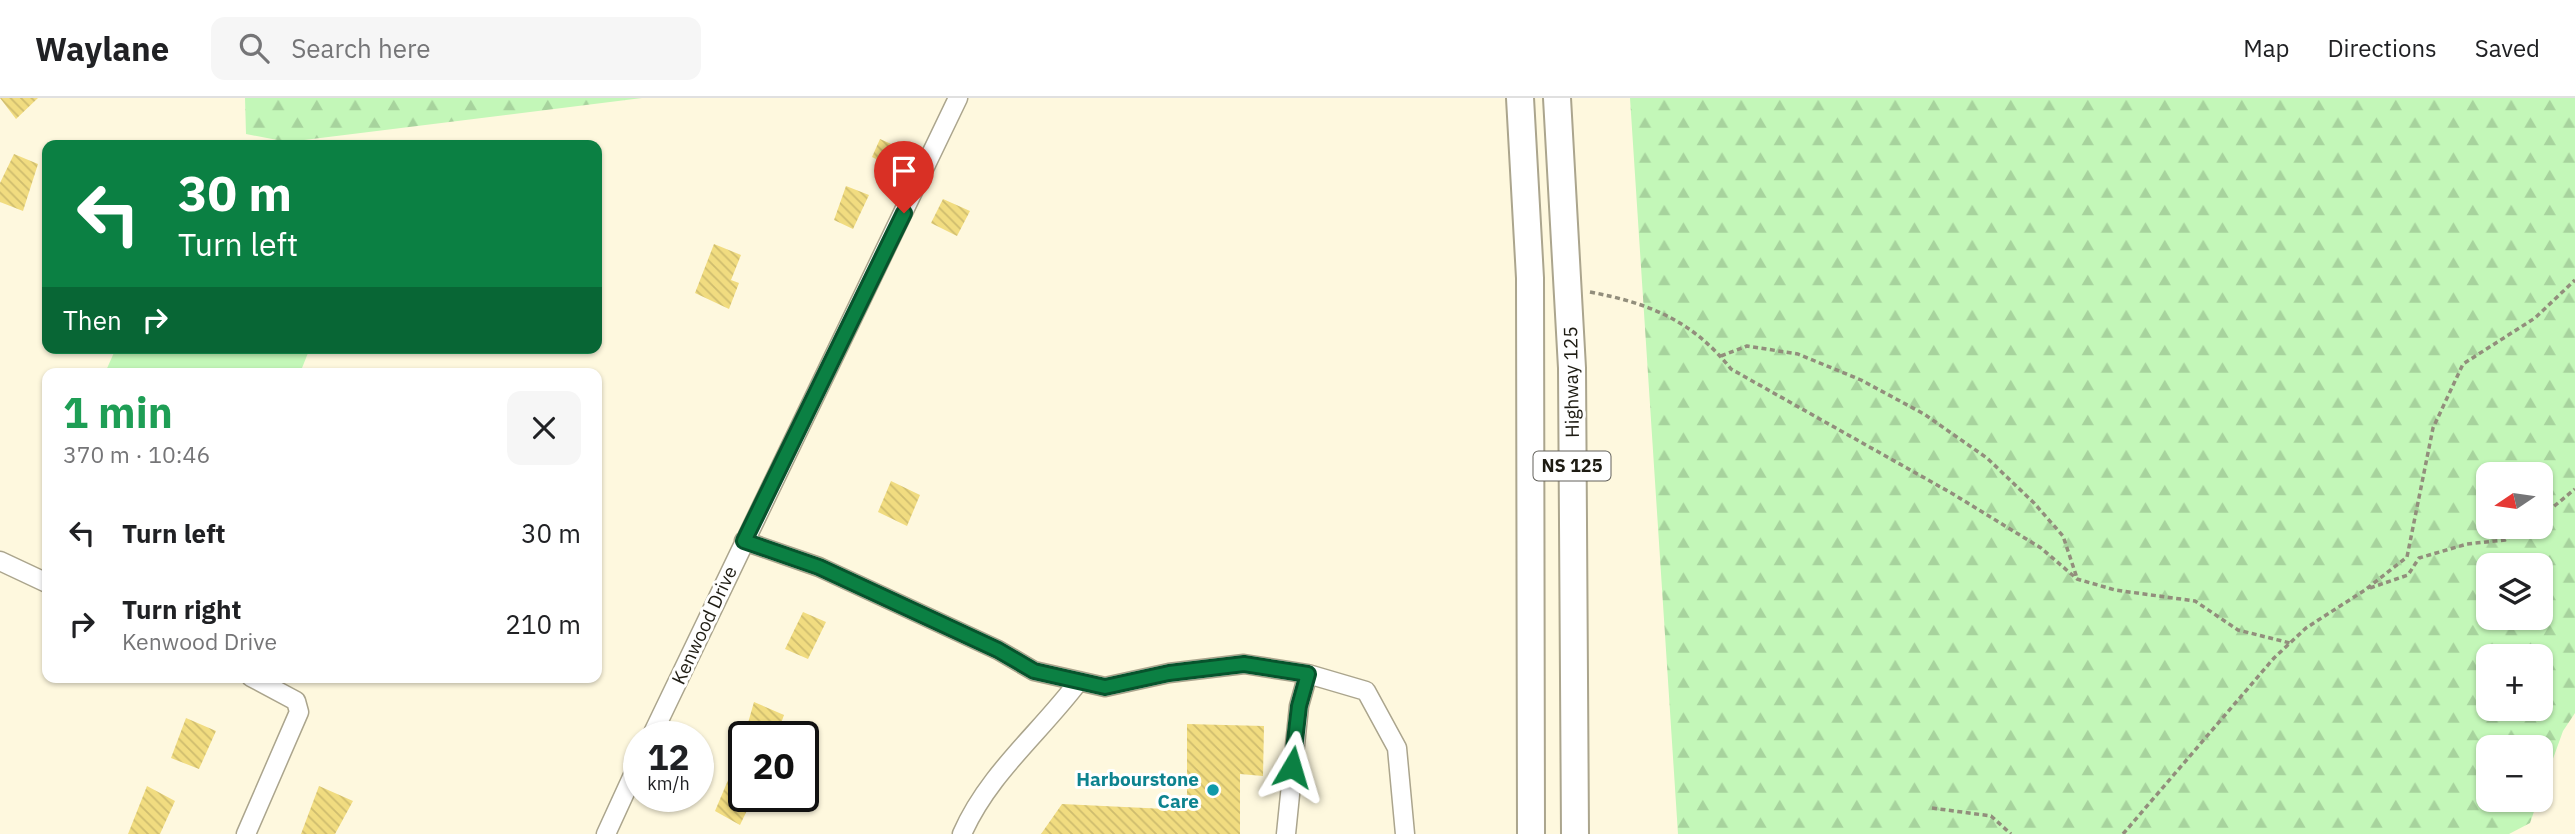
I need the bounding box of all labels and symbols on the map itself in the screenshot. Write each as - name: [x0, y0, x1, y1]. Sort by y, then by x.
- pin: [874, 141, 934, 213]
- street label: Highway 125: [1558, 326, 1584, 438]
- road number: NS 125: [1534, 452, 1610, 480]
- north arrow: [2476, 462, 2553, 539]
- street label: Kenwood Drive: [666, 562, 742, 688]
- speed limit sign: 20: [728, 721, 819, 812]
- position arrow: [1255, 730, 1329, 804]
- place label: Harbourstone Care: [1076, 767, 1199, 813]
- marker: Harbourstone Care: [1205, 782, 1221, 798]

